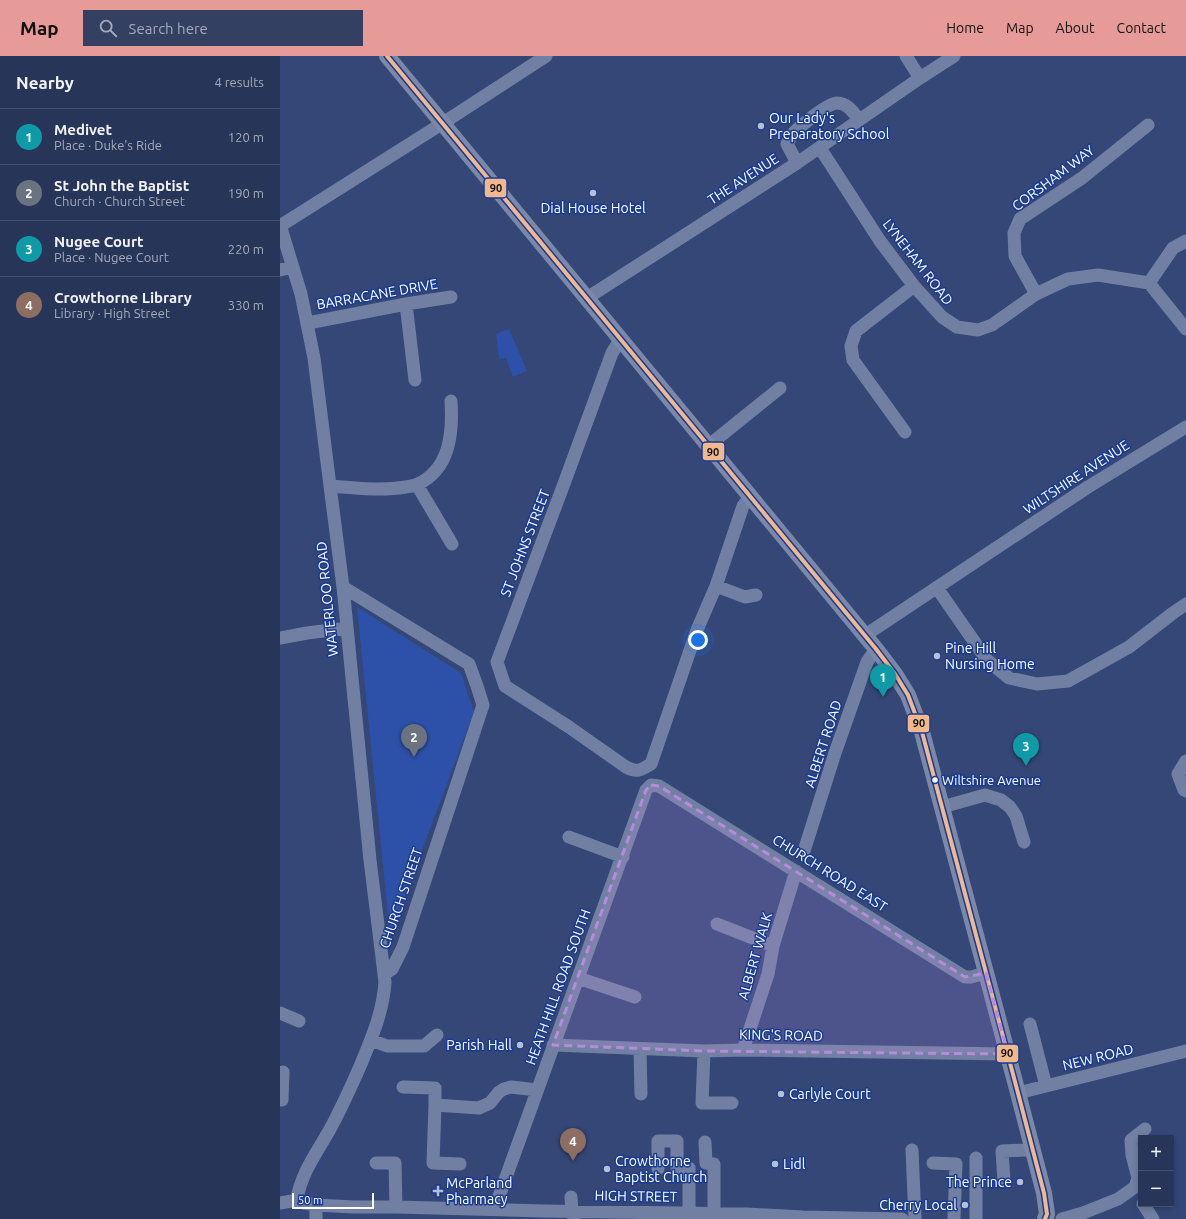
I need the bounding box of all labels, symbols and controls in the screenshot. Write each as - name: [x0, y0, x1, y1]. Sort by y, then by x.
- search box: [83, 10, 363, 46]
- text: Map: [20, 17, 59, 39]
- icon: search: [97, 17, 119, 39]
- text: Search here: [129, 20, 208, 37]
- text: Home: [946, 20, 984, 36]
- text: Map: [1006, 20, 1034, 36]
- text: About: [1056, 20, 1095, 36]
- text: Contact: [1117, 20, 1166, 36]
- text: Nearby: [16, 73, 74, 92]
- text: 4 results: [214, 75, 264, 89]
- place label: Our Lady's Preparatory School: [769, 110, 890, 142]
- text: Medivet: [54, 121, 112, 138]
- marker: Our Lady's Preparatory School: [756, 121, 766, 131]
- text: 1: [25, 130, 33, 144]
- text: 120 m: [228, 130, 264, 144]
- text: Place · Duke's Ride: [54, 138, 162, 152]
- street label: CORSHAM WAY: [1009, 142, 1097, 214]
- street label: THE AVENUE: [705, 150, 781, 208]
- text: St John the Baptist: [54, 177, 189, 194]
- line badge: 90: [484, 178, 507, 198]
- text: 90: [490, 182, 502, 194]
- text: 2: [25, 186, 33, 200]
- text: 190 m: [228, 186, 264, 200]
- marker: Dial House Hotel: [588, 188, 598, 198]
- text: Church · Church Street: [54, 194, 185, 208]
- place label: Dial House Hotel: [540, 200, 646, 216]
- street label: LYNEHAM ROAD: [880, 216, 956, 308]
- text: Nugee Court: [54, 233, 144, 250]
- text: 3: [25, 242, 33, 256]
- text: 220 m: [228, 242, 264, 256]
- text: Place · Nugee Court: [54, 250, 169, 264]
- street label: BARRACANE DRIVE: [315, 275, 439, 313]
- text: Crowthorne Library: [54, 289, 192, 306]
- text: 4: [25, 298, 33, 312]
- text: 330 m: [228, 298, 264, 312]
- text: Library · High Street: [54, 306, 170, 320]
- street label: WILTSHIRE AVENUE: [1020, 437, 1132, 517]
- line badge: 90: [702, 442, 725, 461]
- text: 90: [707, 446, 719, 458]
- street label: ST JOHNS STREET: [497, 487, 553, 599]
- street label: WATERLOO ROAD: [313, 541, 341, 657]
- your location: [688, 630, 708, 650]
- place label: Pine Hill Nursing Home: [945, 640, 1035, 672]
- marker: Pine Hill Nursing Home: [932, 651, 942, 661]
- pin: 1: [870, 664, 896, 697]
- street label: ALBERT ROAD: [801, 698, 845, 790]
- line badge: 90: [907, 714, 930, 733]
- text: 90: [913, 717, 925, 729]
- pin: 2: [401, 724, 427, 757]
- pin: 3: [1013, 733, 1039, 766]
- place label: Wiltshire Avenue: [942, 773, 1041, 787]
- marker: Wiltshire Avenue: [930, 775, 940, 785]
- street label: CHURCH ROAD EAST: [770, 831, 890, 915]
- street label: CHURCH STREET: [376, 845, 426, 950]
- street label: HEATH HILL ROAD SOUTH: [522, 907, 594, 1067]
- street label: ALBERT WALK: [735, 910, 775, 1002]
- street label: KING'S ROAD: [739, 1026, 823, 1044]
- place label: Parish Hall: [446, 1037, 512, 1053]
- marker: Parish Hall: [515, 1040, 525, 1050]
- street label: NEW ROAD: [1061, 1040, 1135, 1074]
- line badge: 90: [996, 1044, 1019, 1063]
- text: 90: [1001, 1047, 1013, 1059]
- place label: Carlyle Court: [789, 1086, 871, 1102]
- marker: Carlyle Court: [776, 1089, 786, 1099]
- pin: 4: [560, 1128, 586, 1161]
- map controls: [1138, 1135, 1174, 1207]
- button: +: [1138, 1135, 1174, 1171]
- place label: Crowthorne Baptist Church: [615, 1153, 707, 1185]
- place label: Lidl: [783, 1156, 806, 1172]
- marker: Lidl: [770, 1159, 780, 1169]
- marker: Crowthorne Baptist Church: [602, 1164, 612, 1174]
- button: −: [1138, 1171, 1174, 1207]
- place label: The Prince: [946, 1174, 1012, 1190]
- place label: McParland Pharmacy: [446, 1175, 513, 1207]
- marker: The Prince: [1015, 1177, 1025, 1187]
- marker: McParland Pharmacy: [433, 1186, 443, 1196]
- street label: HIGH STREET: [594, 1187, 678, 1205]
- scale bar: [292, 1191, 374, 1210]
- text: 50 m: [298, 1194, 322, 1206]
- place label: Cherry Local: [879, 1197, 957, 1213]
- marker: Cherry Local: [960, 1200, 970, 1210]

